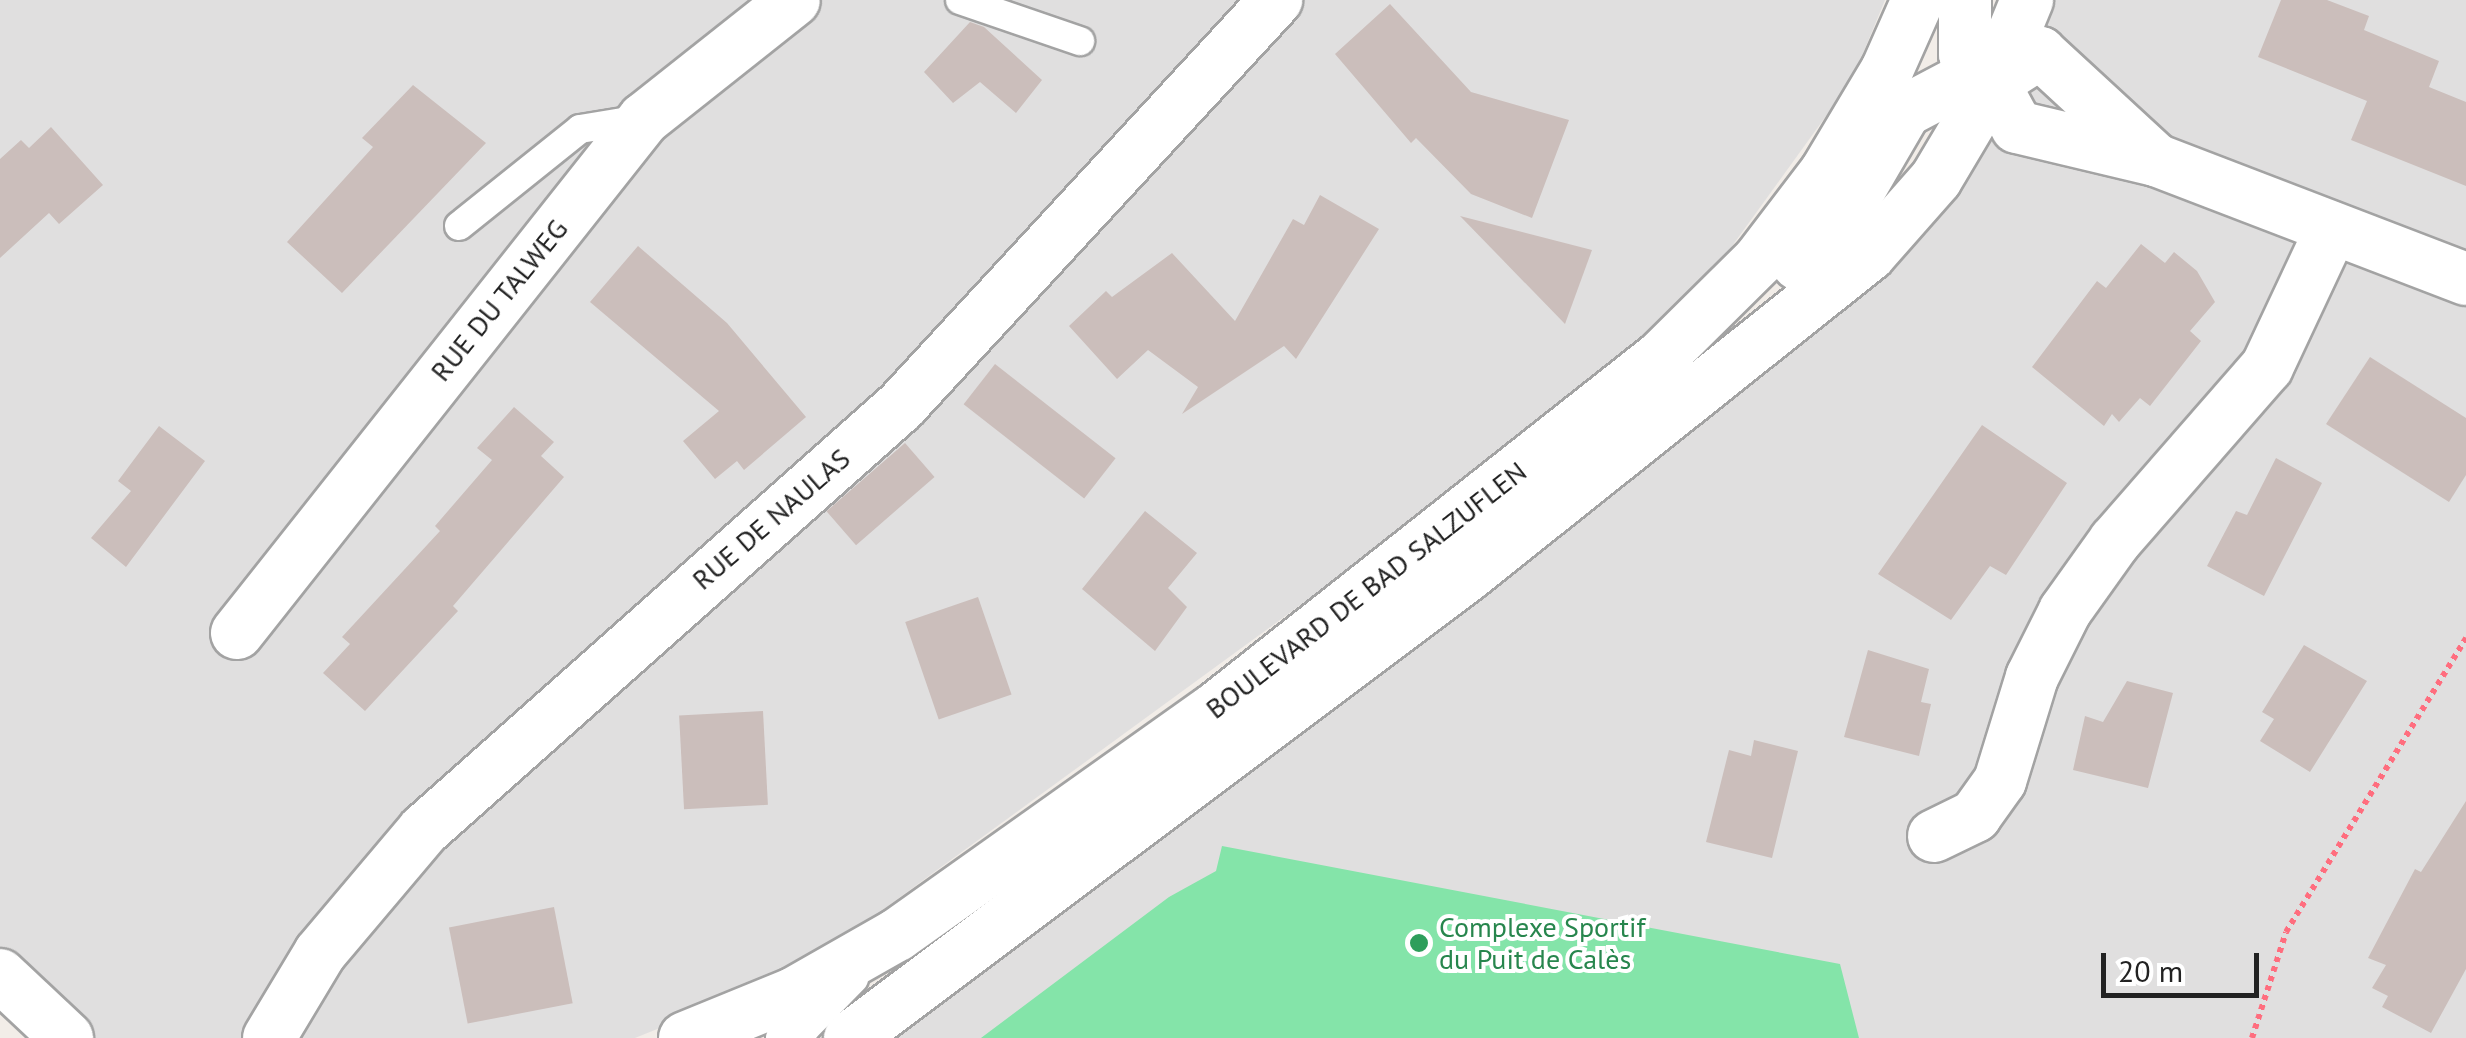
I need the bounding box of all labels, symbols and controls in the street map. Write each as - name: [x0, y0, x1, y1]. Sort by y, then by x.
- street label: RUE DU TALWEG: [423, 212, 575, 388]
- street label: RUE DE NAULAS: [685, 442, 857, 596]
- street label: BOULEVARD DE BAD SALZUFLEN: [1199, 454, 1533, 726]
- place label: Complexe Sportif du Puit de Calès: [1439, 910, 1645, 976]
- marker: Complexe Sportif du Puit de Calès: [1408, 932, 1430, 954]
- scale bar: [2106, 933, 2264, 995]
- text: 20 m: [2118, 951, 2183, 990]

